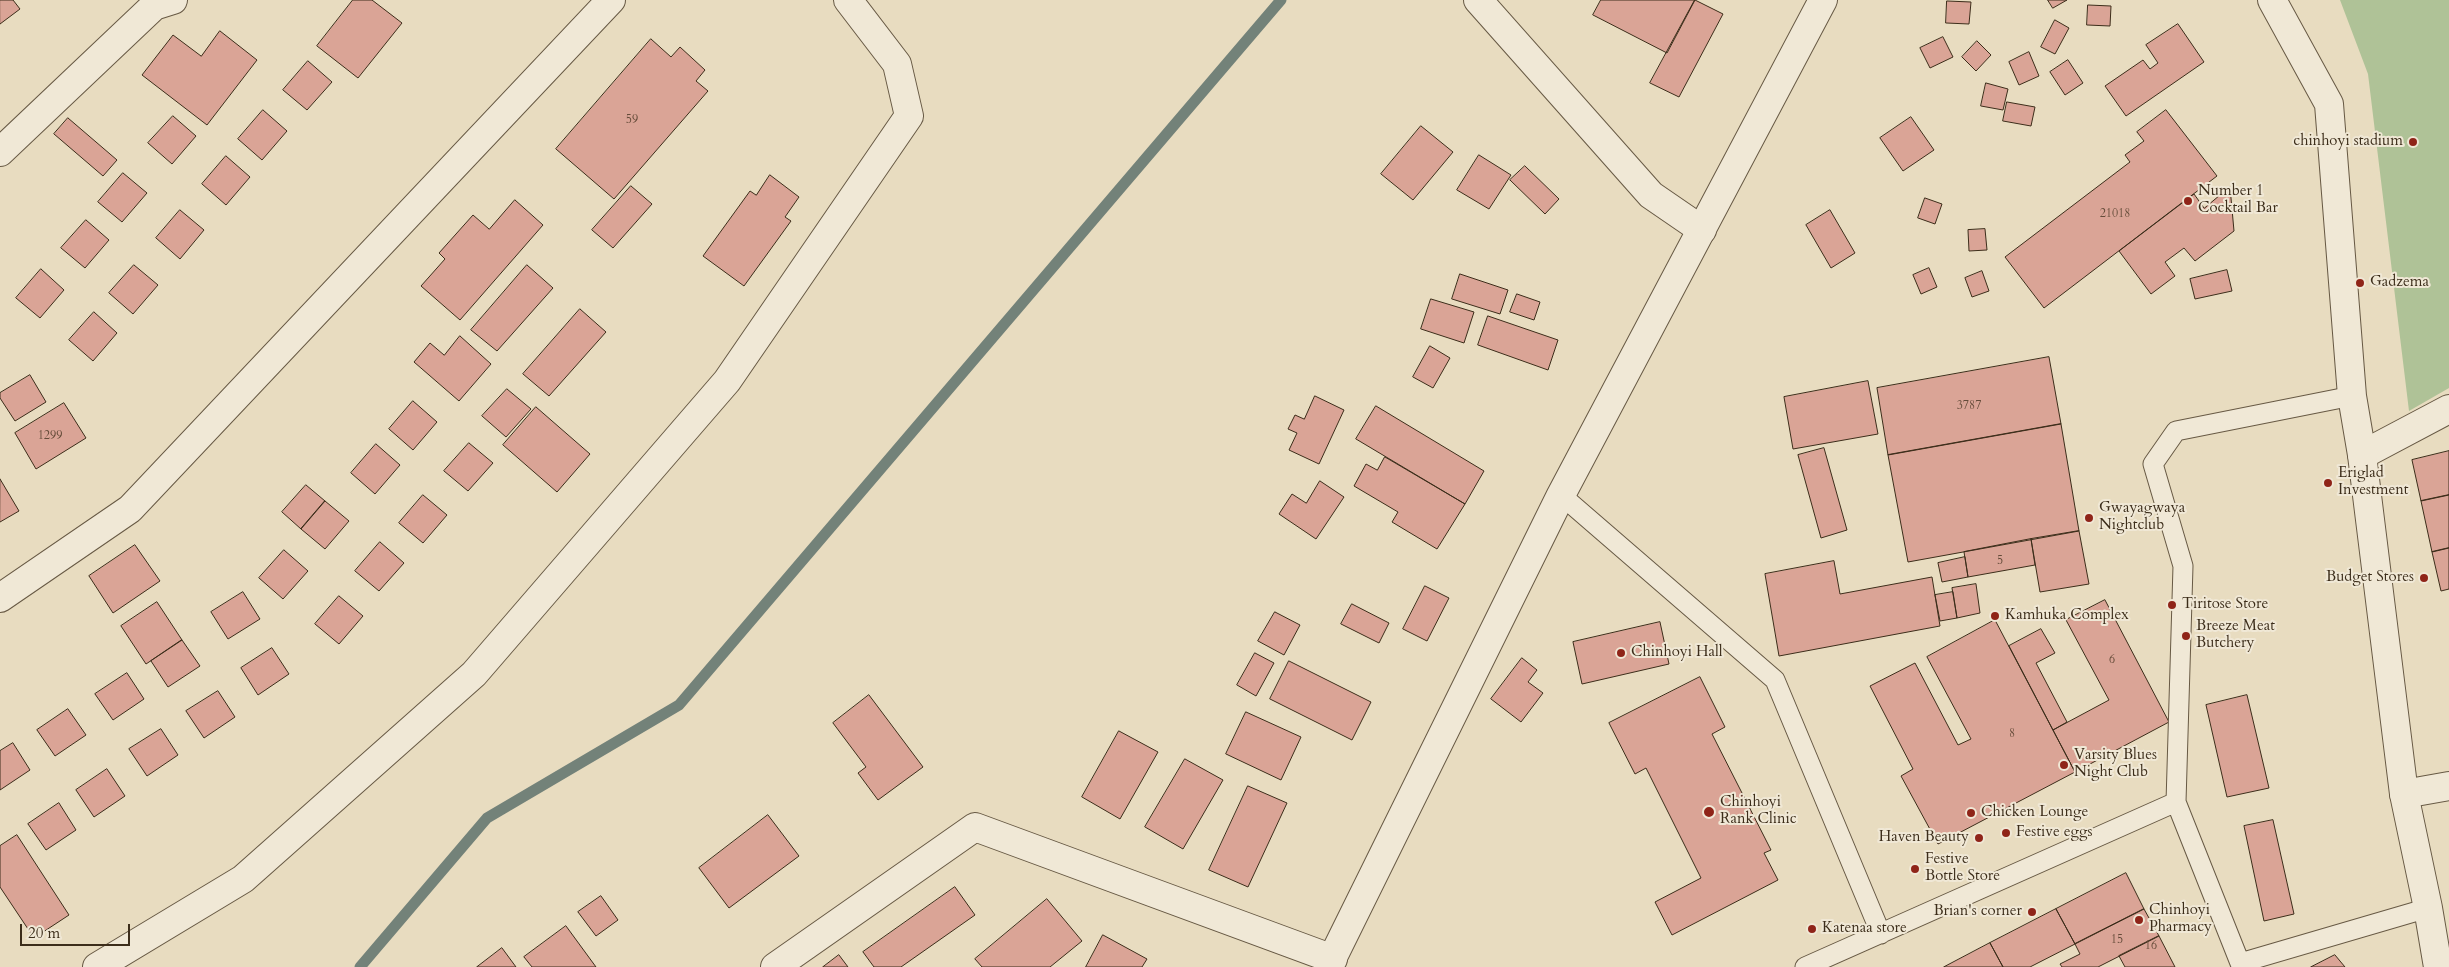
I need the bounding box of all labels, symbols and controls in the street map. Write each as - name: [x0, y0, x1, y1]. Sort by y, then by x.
- house number: 59: [626, 113, 638, 127]
- place label: chinhoyi stadium: [2293, 133, 2403, 151]
- marker: chinhoyi stadium: [2407, 136, 2419, 148]
- place label: Number 1 Cocktail Bar: [2198, 183, 2278, 218]
- marker: Number 1 Cocktail Bar: [2182, 195, 2194, 207]
- house number: 21018: [2100, 207, 2130, 221]
- place label: Gadzema: [2370, 274, 2429, 292]
- marker: Gadzema: [2354, 277, 2366, 289]
- house number: 3787: [1957, 399, 1981, 413]
- house number: 1299: [38, 429, 62, 443]
- place label: Eriglad Investment: [2338, 465, 2409, 500]
- marker: Eriglad Investment: [2322, 477, 2334, 489]
- place label: Gwayagwaya Nightclub: [2099, 500, 2185, 535]
- marker: Gwayagwaya Nightclub: [2083, 512, 2095, 524]
- house number: 5: [1997, 554, 2003, 568]
- place label: Budget Stores: [2326, 569, 2414, 587]
- marker: Budget Stores: [2418, 572, 2430, 584]
- place label: Tiritose Store: [2182, 596, 2268, 614]
- marker: Tiritose Store: [2166, 599, 2178, 611]
- place label: Kamhuka Complex: [2005, 607, 2129, 625]
- marker: Kamhuka Complex: [1989, 610, 2001, 622]
- place label: Breeze Meat Butchery: [2196, 618, 2275, 653]
- marker: Breeze Meat Butchery: [2180, 630, 2192, 642]
- place label: Chinhoyi Hall: [1631, 644, 1723, 662]
- marker: Chinhoyi Hall: [1615, 647, 1627, 659]
- house number: 6: [2109, 653, 2115, 667]
- house number: 8: [2009, 727, 2015, 741]
- place label: Varsity Blues Night Club: [2074, 747, 2157, 782]
- marker: Varsity Blues Night Club: [2058, 759, 2070, 771]
- place label: Chinhoyi Rank Clinic: [1720, 794, 1797, 829]
- place label: Chicken Lounge: [1981, 804, 2088, 822]
- marker: Chinhoyi Rank Clinic: [1702, 805, 1716, 819]
- marker: Chicken Lounge: [1965, 807, 1977, 819]
- place label: Festive eggs: [2016, 824, 2092, 842]
- marker: Festive eggs: [2000, 827, 2012, 839]
- place label: Haven Beauty: [1879, 829, 1969, 847]
- marker: Haven Beauty: [1973, 832, 1985, 844]
- place label: Festive Bottle Store: [1925, 851, 2000, 886]
- marker: Festive Bottle Store: [1909, 863, 1921, 875]
- place label: Chinhoyi Pharmacy: [2149, 902, 2212, 937]
- place label: Brian's corner: [1933, 903, 2022, 921]
- marker: Brian's corner: [2026, 906, 2038, 918]
- scale bar: [22, 914, 132, 946]
- marker: Chinhoyi Pharmacy: [2133, 914, 2145, 926]
- place label: Katenaa store: [1822, 920, 1907, 938]
- text: 20 m: [28, 923, 60, 943]
- marker: Katenaa store: [1806, 923, 1818, 935]
- house number: 15: [2111, 933, 2123, 947]
- house number: 16: [2145, 939, 2157, 953]

